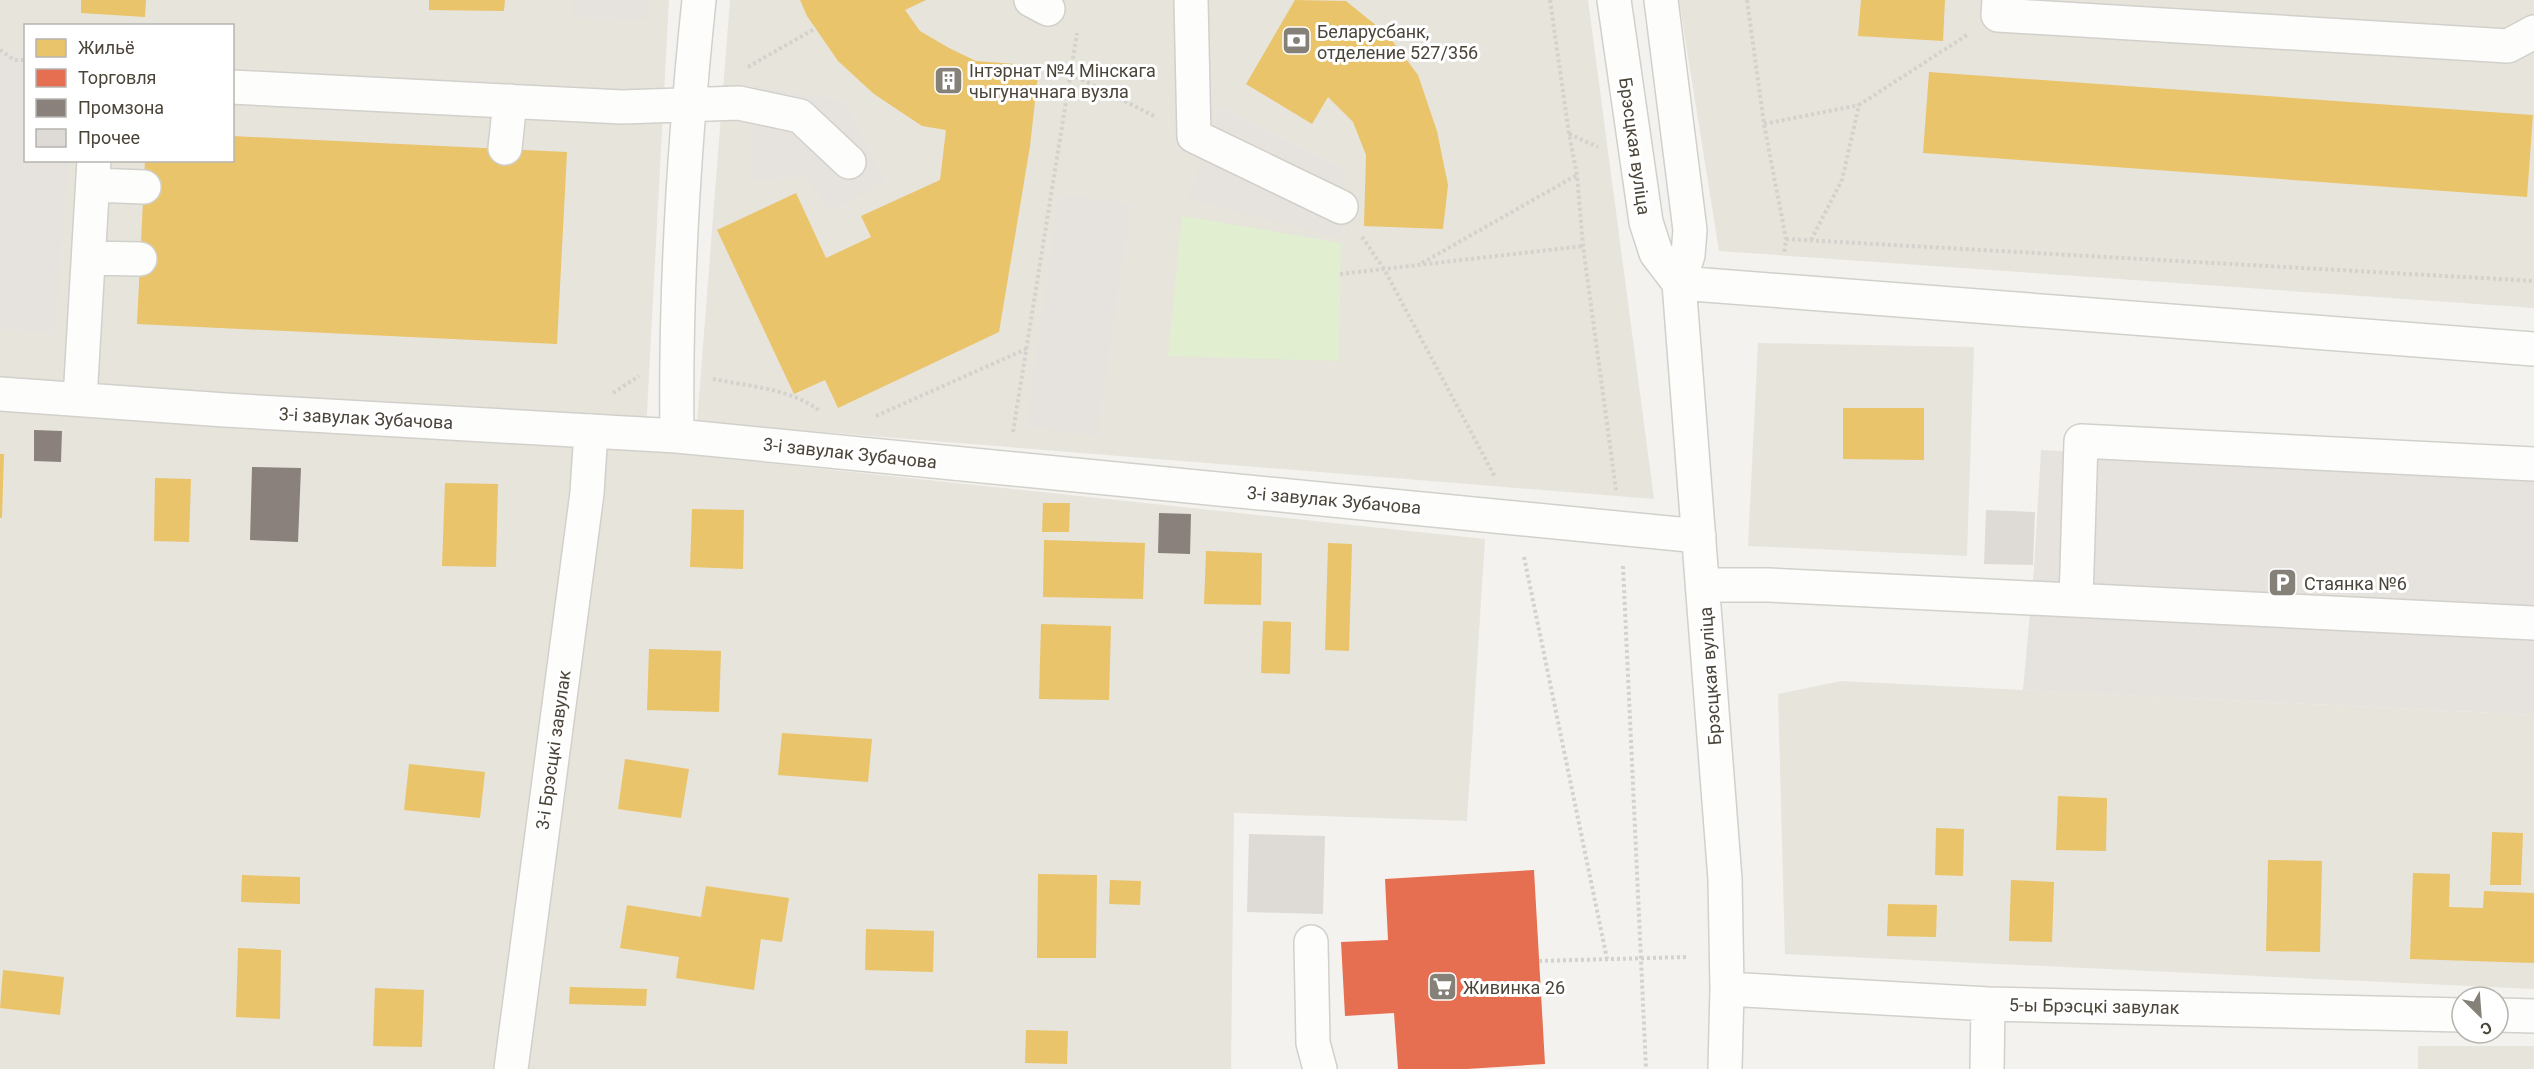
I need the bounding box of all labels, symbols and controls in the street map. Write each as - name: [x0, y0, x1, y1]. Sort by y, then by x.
- place label: Беларусбанк, отделение 527/356: [1317, 21, 1478, 63]
- legend: [24, 24, 234, 162]
- bank icon: Беларусбанк, отделение 527/356: [1280, 25, 1312, 57]
- text: Жильё: [78, 37, 134, 58]
- place label: Інтэрнат №4 Мінскага чыгуначнага вузла: [969, 60, 1156, 102]
- building icon: Інтэрнат №4 Мінскага чыгуначнага вузла: [932, 64, 964, 96]
- text: Торговля: [78, 67, 156, 88]
- street label: Брэсцкая вуліца: [1615, 76, 1655, 216]
- text: Промзона: [78, 97, 164, 118]
- text: Прочее: [78, 127, 140, 148]
- street label: 3-і завулак Зубачова: [278, 403, 454, 433]
- street label: 3-і завулак Зубачова: [762, 433, 938, 473]
- street label: 3-і завулак Зубачова: [1246, 482, 1422, 518]
- parking icon: Стаянка №6: [2267, 567, 2299, 599]
- place label: Стаянка №6: [2304, 573, 2407, 594]
- street label: Брэсцкая вуліца: [1695, 606, 1725, 746]
- street label: 3-і Брэсцкі завулак: [531, 669, 575, 831]
- supermarket icon: Живинка 26: [1426, 971, 1458, 1003]
- place label: Живинка 26: [1463, 977, 1565, 998]
- north arrow: [2450, 985, 2510, 1045]
- street label: 5-ы Брэсцкі завулак: [2009, 994, 2180, 1018]
- text: С: [2477, 1017, 2495, 1039]

